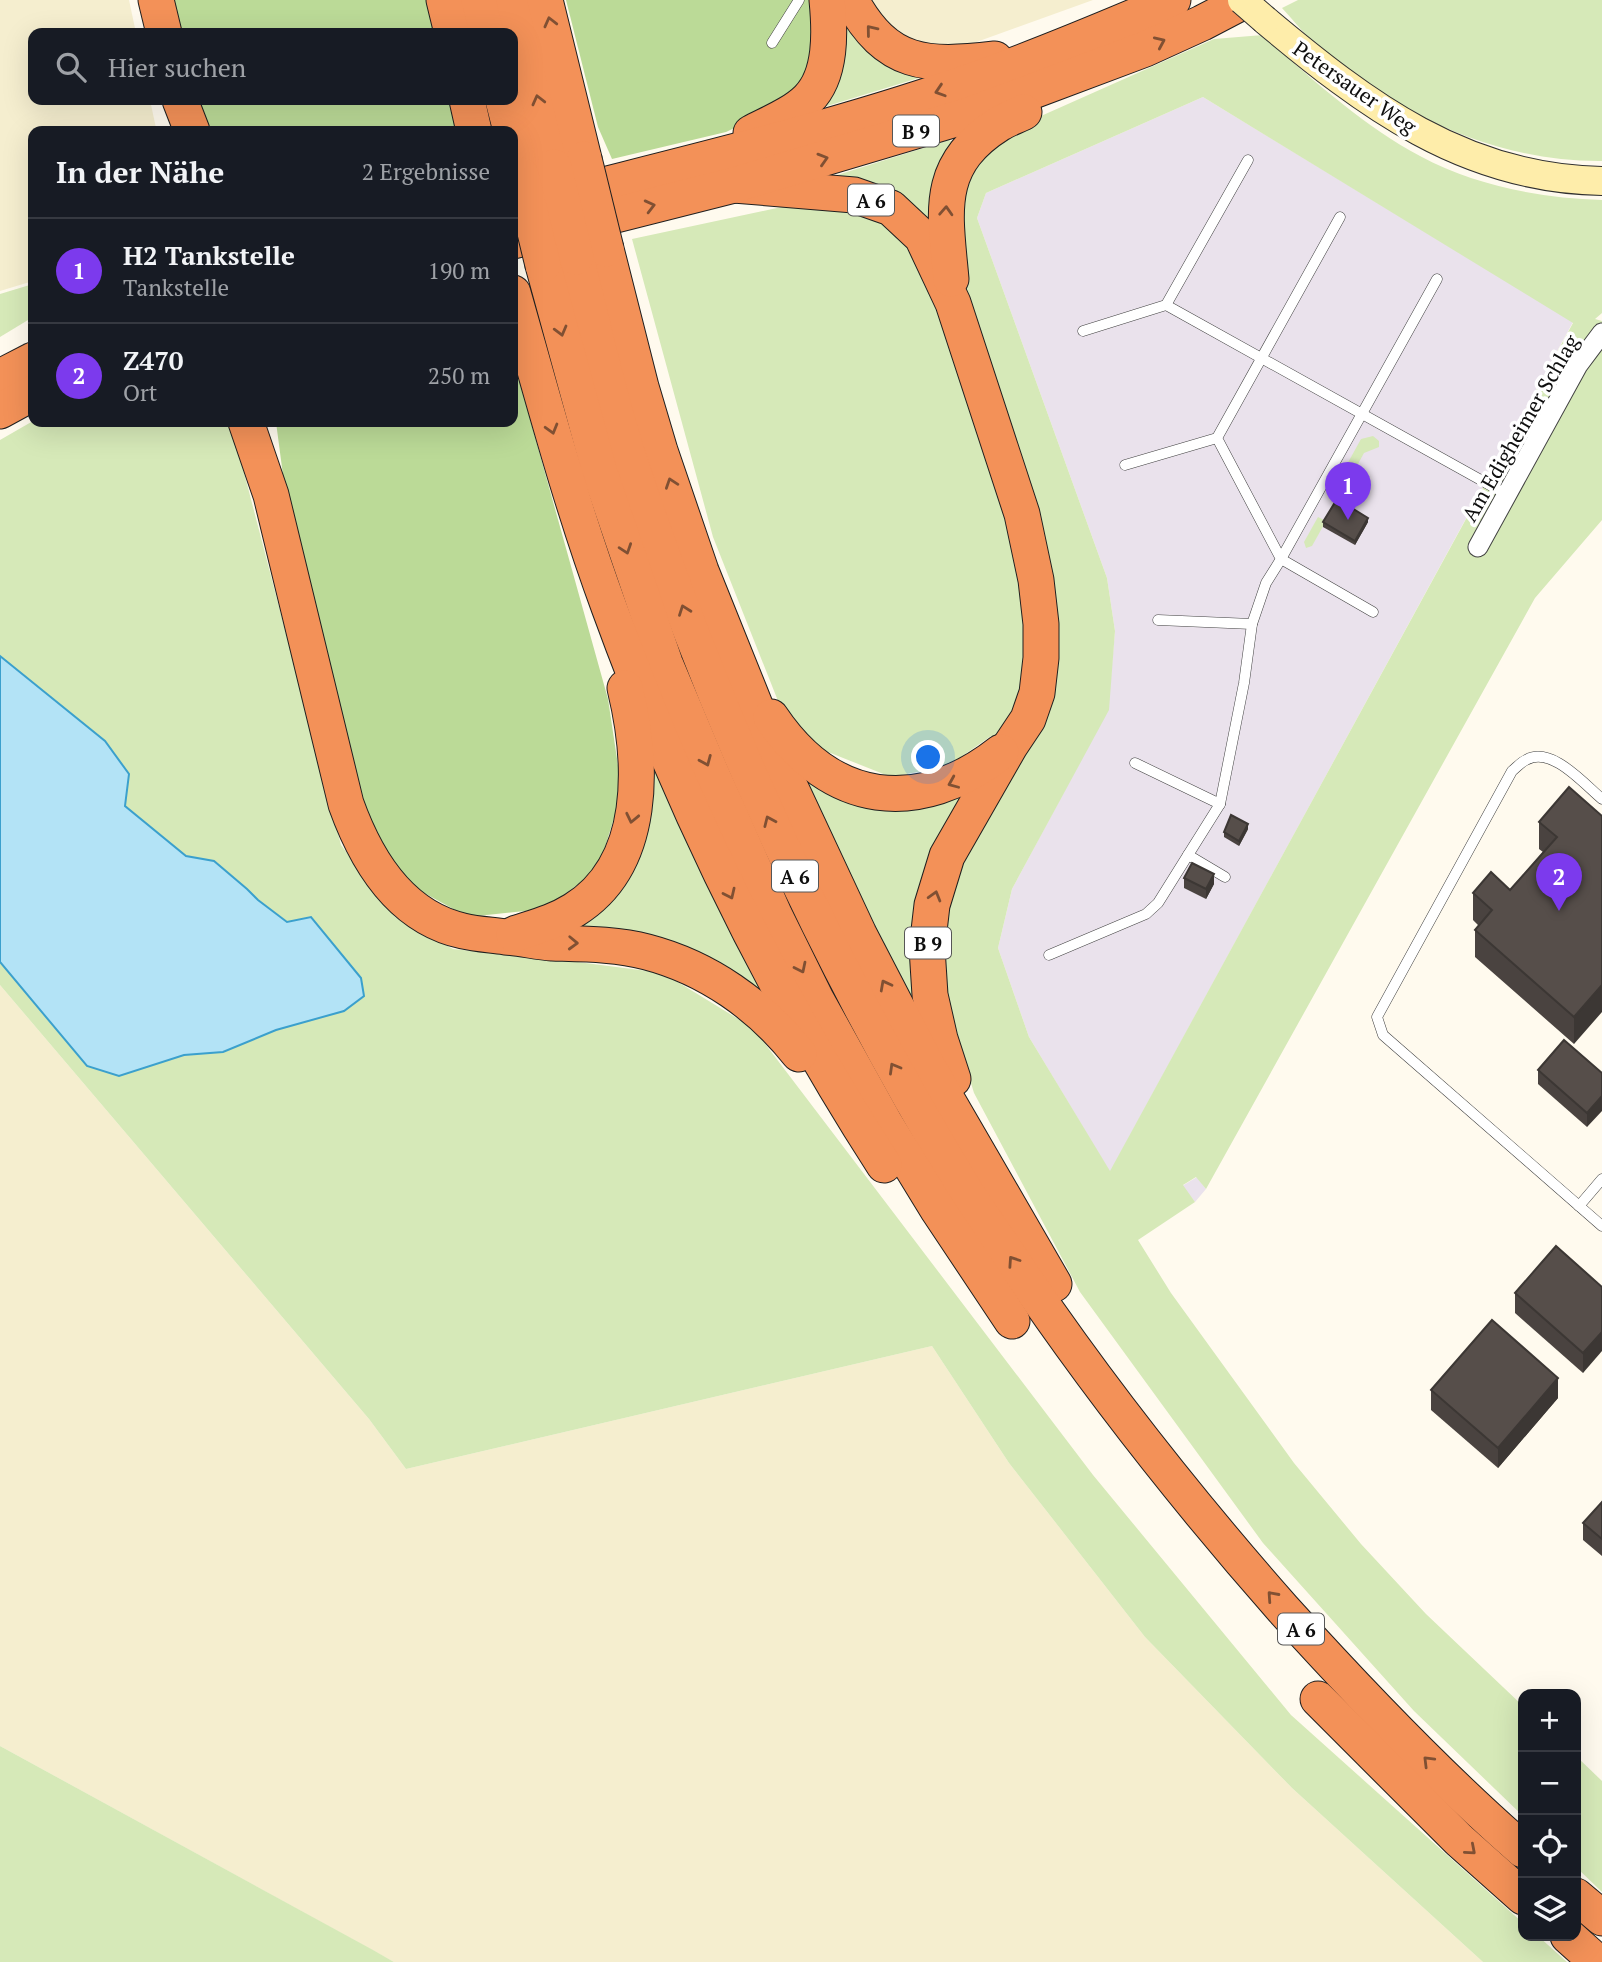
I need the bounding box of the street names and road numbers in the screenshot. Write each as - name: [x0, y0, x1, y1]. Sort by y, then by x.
- street label: Petersauer Weg: [1288, 34, 1423, 140]
- road number: B 9: [893, 116, 939, 146]
- road number: A 6: [848, 184, 894, 216]
- street label: Am Edigheimer Schlag: [1455, 329, 1585, 526]
- road number: A 6: [772, 860, 818, 891]
- road number: B 9: [905, 928, 951, 959]
- road number: A 6: [1278, 1614, 1324, 1644]

